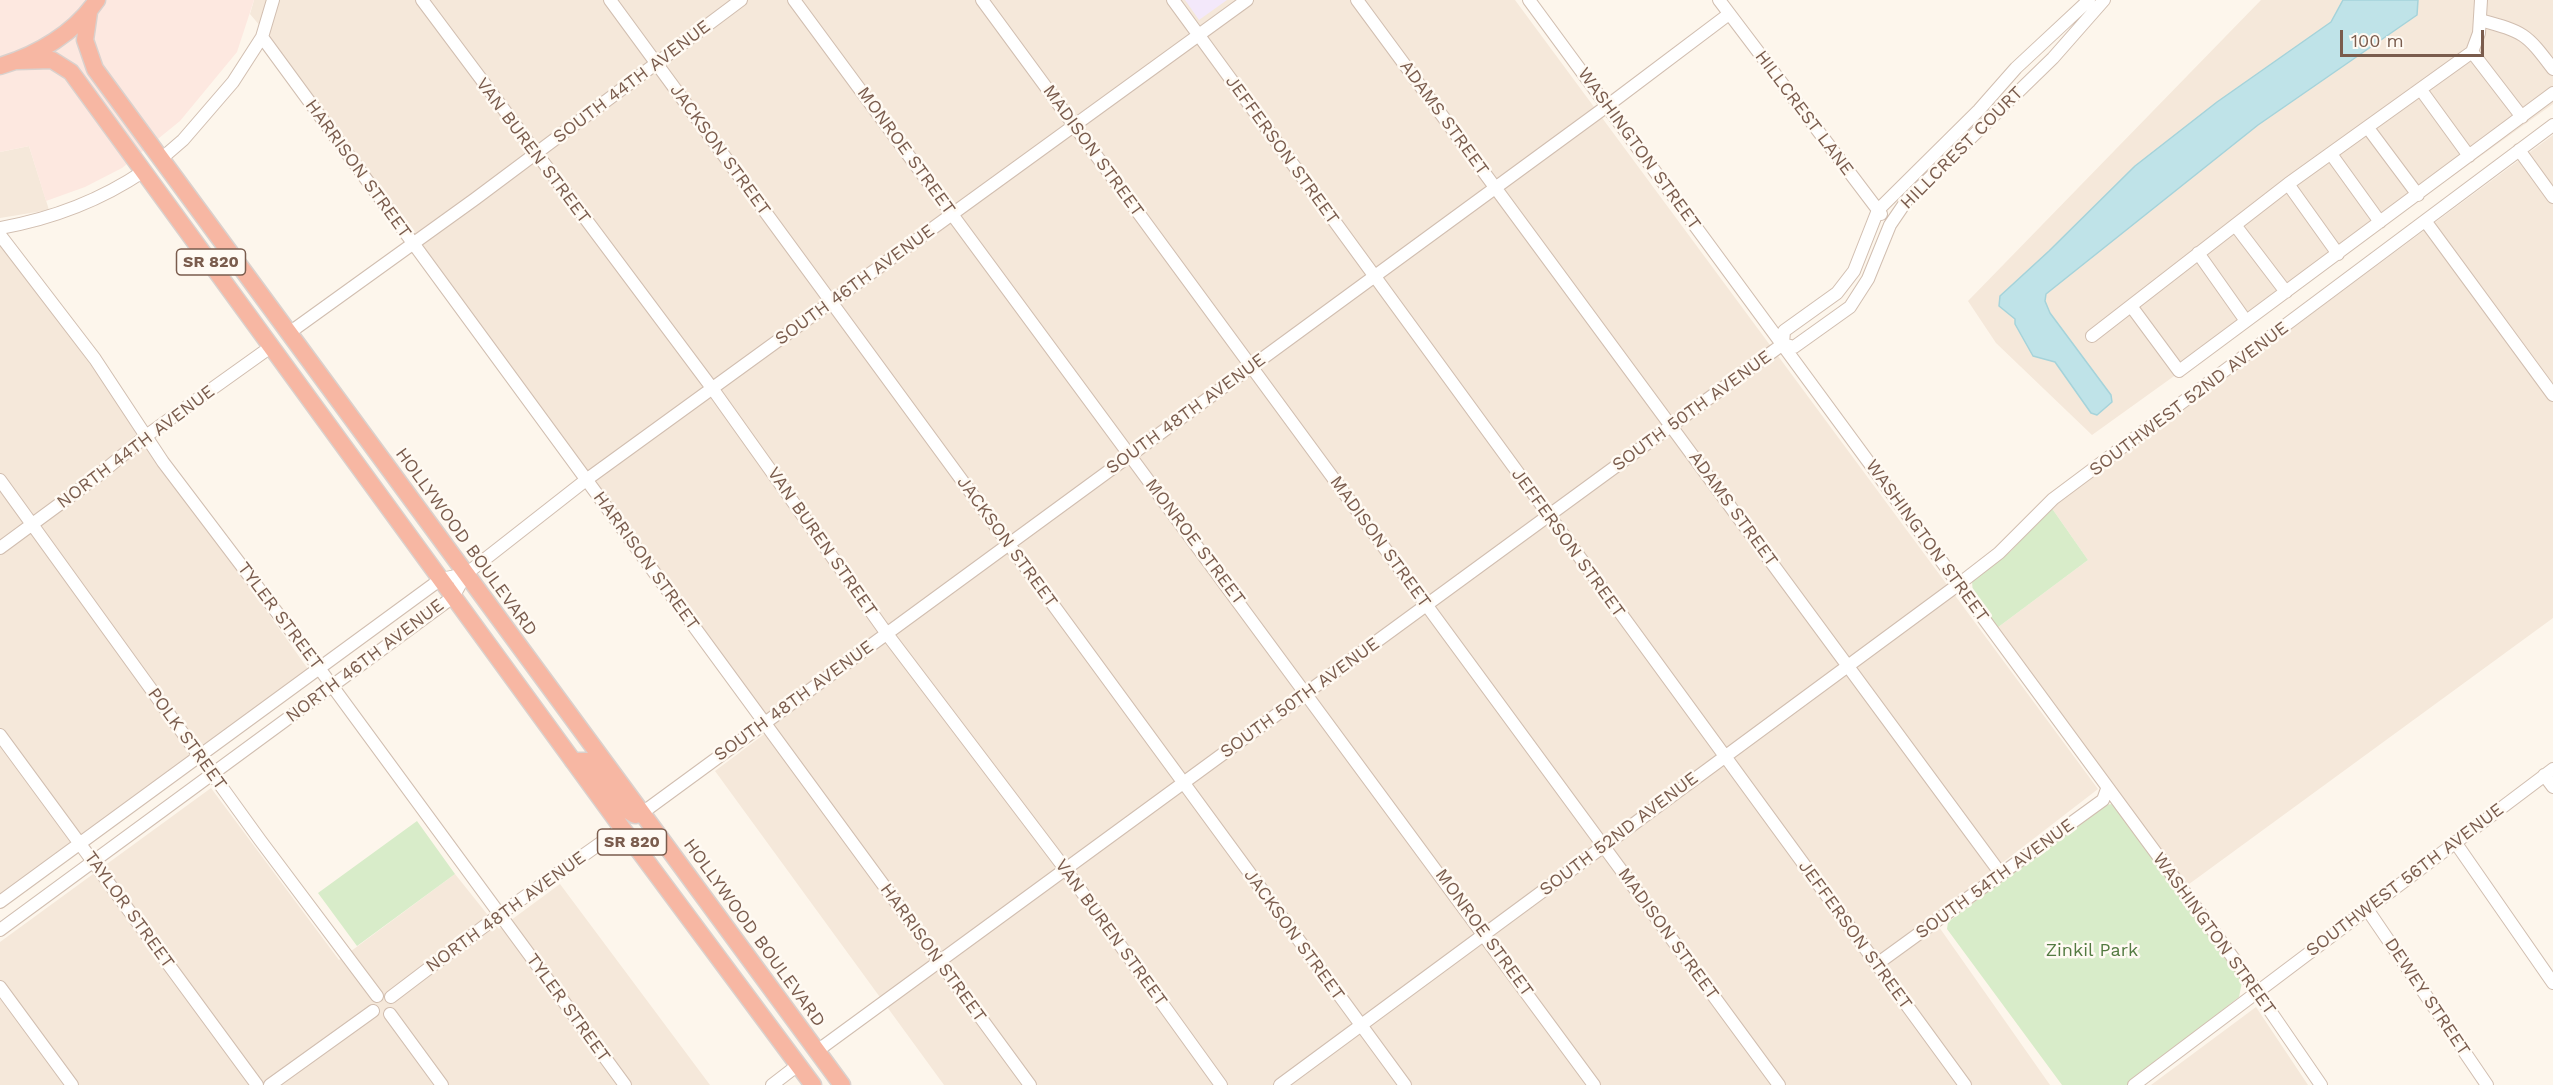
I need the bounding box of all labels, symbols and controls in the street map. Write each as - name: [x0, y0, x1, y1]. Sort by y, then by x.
- street label: SOUTH 44TH AVENUE: [549, 16, 715, 148]
- scale bar: [2343, 18, 2487, 56]
- text: 100 m: [2351, 30, 2404, 51]
- street label: HILLCREST LANE: [1750, 46, 1858, 180]
- street label: ADAMS STREET: [1395, 56, 1493, 180]
- street label: WASHINGTON STREET: [1573, 64, 1705, 234]
- street label: JEFFERSON STREET: [1221, 71, 1343, 229]
- street label: VAN BUREN STREET: [471, 74, 595, 228]
- street label: JACKSON STREET: [665, 80, 775, 220]
- street label: MADISON STREET: [1038, 81, 1148, 221]
- street label: HILLCREST COURT: [1896, 82, 2028, 214]
- street label: MONROE STREET: [852, 83, 960, 219]
- street label: HARRISON STREET: [300, 95, 416, 243]
- street label: SOUTH 46TH AVENUE: [771, 220, 939, 350]
- road number: SR 820: [176, 249, 246, 275]
- street label: SOUTHWEST 52ND AVENUE: [2085, 317, 2293, 481]
- street label: SOUTH 50TH AVENUE: [1608, 346, 1776, 476]
- street label: SOUTH 48TH AVENUE: [1102, 349, 1270, 479]
- street label: NORTH 44TH AVENUE: [53, 381, 219, 513]
- street label: HOLLYWOOD BOULEVARD: [390, 444, 542, 640]
- street label: ADAMS STREET: [1684, 447, 1782, 571]
- street label: WASHINGTON STREET: [1861, 456, 1993, 626]
- street label: VAN BUREN STREET: [762, 463, 882, 621]
- street label: JEFFERSON STREET: [1507, 464, 1629, 622]
- street label: JACKSON STREET: [952, 472, 1062, 612]
- street label: MADISON STREET: [1325, 472, 1435, 612]
- street label: MONROE STREET: [1140, 475, 1250, 609]
- street label: HARRISON STREET: [588, 487, 704, 635]
- street label: TYLER STREET: [233, 558, 327, 674]
- street label: NORTH 46TH AVENUE: [282, 595, 448, 727]
- street label: SOUTH 50TH AVENUE: [1216, 633, 1384, 763]
- street label: SOUTH 48TH AVENUE: [710, 636, 878, 766]
- street label: POLK STREET: [143, 684, 231, 794]
- street label: SOUTH 52ND AVENUE: [1536, 767, 1702, 901]
- street label: SOUTHWEST 56TH AVENUE: [2302, 799, 2508, 961]
- street label: SOUTH 54TH AVENUE: [1912, 814, 2078, 944]
- road number: SR 820: [598, 829, 666, 855]
- street label: HOLLYWOOD BOULEVARD: [678, 835, 830, 1031]
- street label: TAYLOR STREET: [79, 847, 179, 973]
- street label: NORTH 48TH AVENUE: [422, 847, 590, 977]
- street label: WASHINGTON STREET: [2148, 849, 2280, 1019]
- street label: VAN BUREN STREET: [1050, 855, 1172, 1011]
- street label: JEFFERSON STREET: [1794, 856, 1916, 1014]
- street label: MADISON STREET: [1613, 864, 1723, 1004]
- street label: JACKSON STREET: [1239, 865, 1349, 1005]
- street label: MONROE STREET: [1430, 865, 1538, 1001]
- street label: HARRISON STREET: [875, 879, 991, 1027]
- street label: DEWEY STREET: [2380, 934, 2474, 1060]
- park label: Zinkil Park: [2046, 940, 2138, 962]
- street label: TYLER STREET: [521, 950, 615, 1066]

